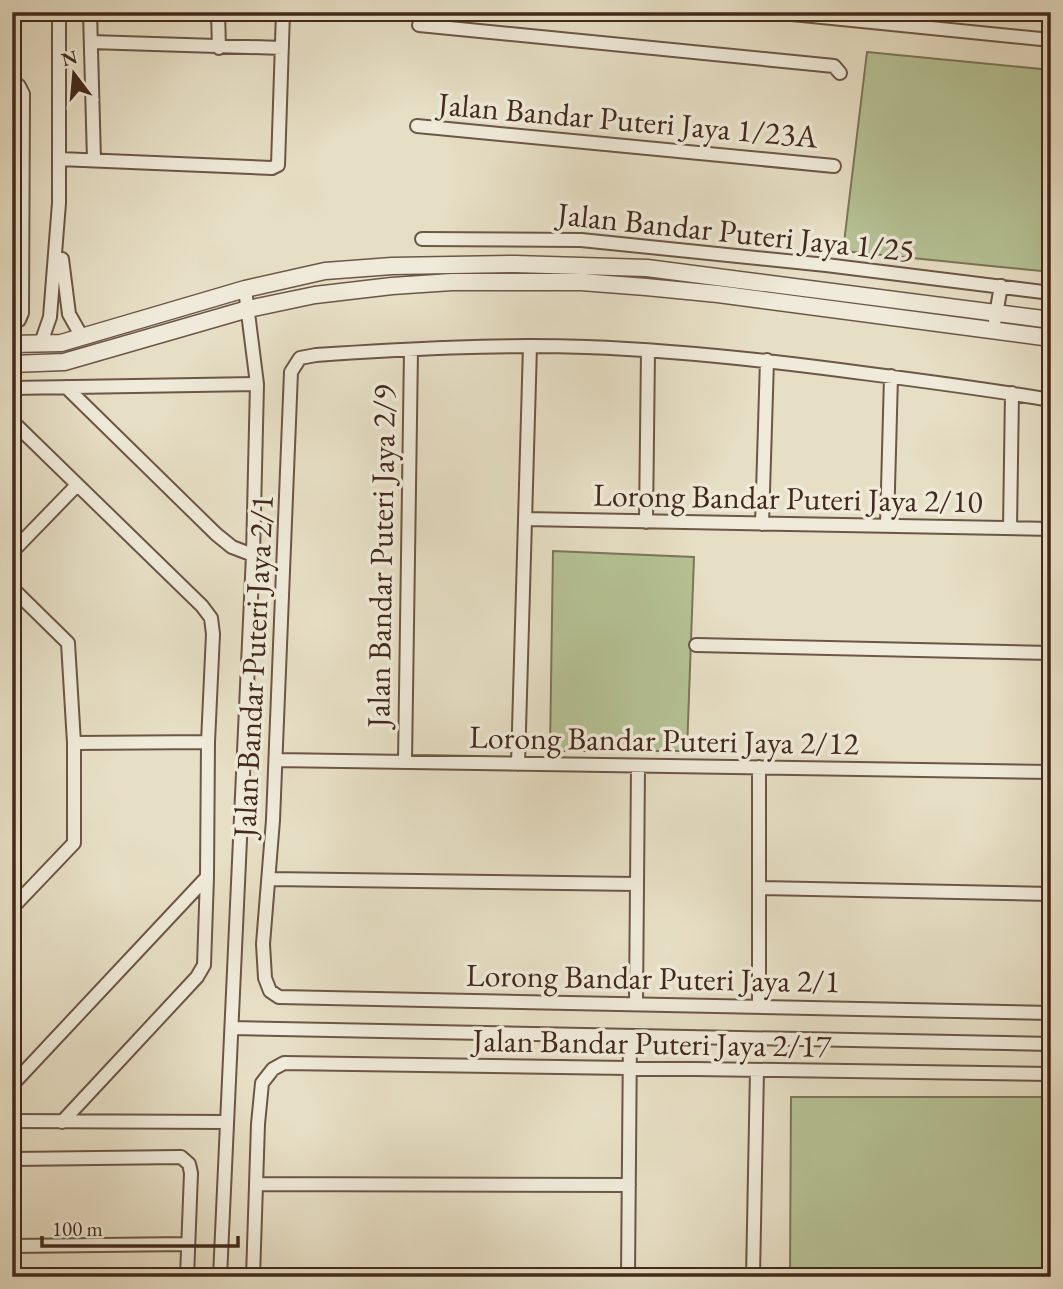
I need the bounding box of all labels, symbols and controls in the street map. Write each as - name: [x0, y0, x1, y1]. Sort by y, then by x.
- north arrow: [38, 38, 108, 108]
- text: N: [59, 44, 81, 72]
- street label: Jalan Bandar Puteri Jaya 1/23A: [433, 82, 820, 158]
- street label: Jalan Bandar Puteri Jaya 1/25: [552, 192, 917, 272]
- street label: Jalan Bandar Puteri Jaya 2/9: [357, 384, 405, 731]
- street label: Lorong Bandar Puteri Jaya 2/10: [593, 474, 983, 522]
- street label: Jalan Bandar Puteri Jaya 2/1: [223, 493, 283, 842]
- street label: Lorong Bandar Puteri Jaya 2/12: [469, 716, 860, 764]
- street label: Lorong Bandar Puteri Jaya 2/1: [466, 954, 840, 1002]
- street label: Jalan Bandar Puteri Jaya 2/17: [469, 1019, 832, 1067]
- scale bar: [42, 1205, 238, 1249]
- text: 100 m: [52, 1215, 103, 1242]

